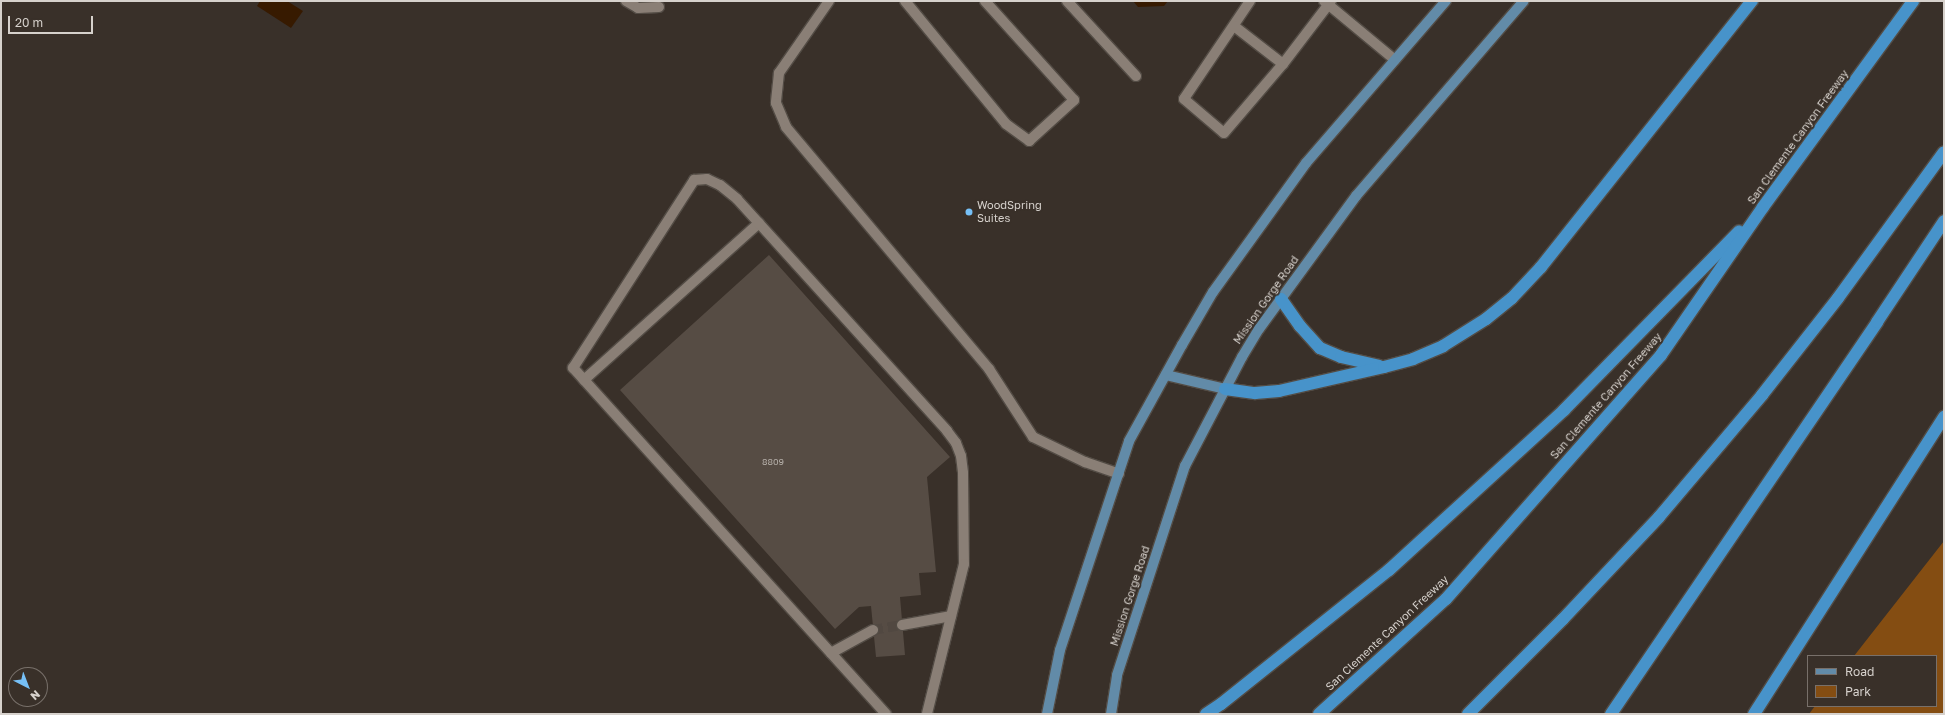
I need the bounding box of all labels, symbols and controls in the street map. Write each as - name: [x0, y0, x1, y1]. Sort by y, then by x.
- scale bar: [10, 8, 95, 34]
- text: 20 m: [15, 15, 43, 30]
- street label: San Clemente Canyon Freeway: [1745, 67, 1851, 207]
- place label: WoodSpring Suites: [977, 199, 1042, 225]
- marker: WoodSpring Suites: [964, 207, 974, 217]
- street label: Mission Gorge Road: [1231, 253, 1301, 347]
- street label: San Clemente Canyon Freeway: [1548, 330, 1664, 462]
- house number: 8809: [762, 457, 784, 467]
- street label: Mission Gorge Road: [1108, 544, 1152, 648]
- street label: San Clemente Canyon Freeway: [1323, 573, 1451, 693]
- legend: [1807, 655, 1937, 707]
- text: Road: [1845, 664, 1874, 679]
- north arrow: [8, 667, 48, 707]
- text: Park: [1845, 684, 1871, 699]
- text: N: [28, 688, 43, 703]

